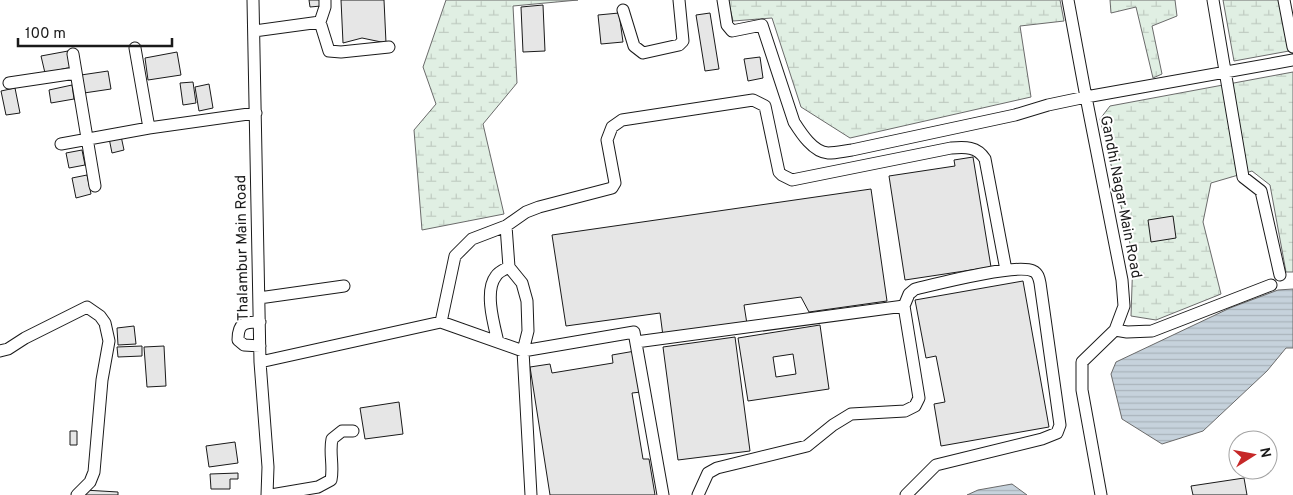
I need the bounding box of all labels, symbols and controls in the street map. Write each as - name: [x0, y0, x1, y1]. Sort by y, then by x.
- scale bar: [18, 15, 171, 47]
- text: 100 m: [25, 25, 66, 44]
- street label: Gandhi Nagar Main Road: [1095, 114, 1145, 280]
- street label: Thalambur Main Road: [232, 175, 254, 321]
- north arrow: [1228, 430, 1278, 480]
- text: N: [1255, 446, 1274, 459]

